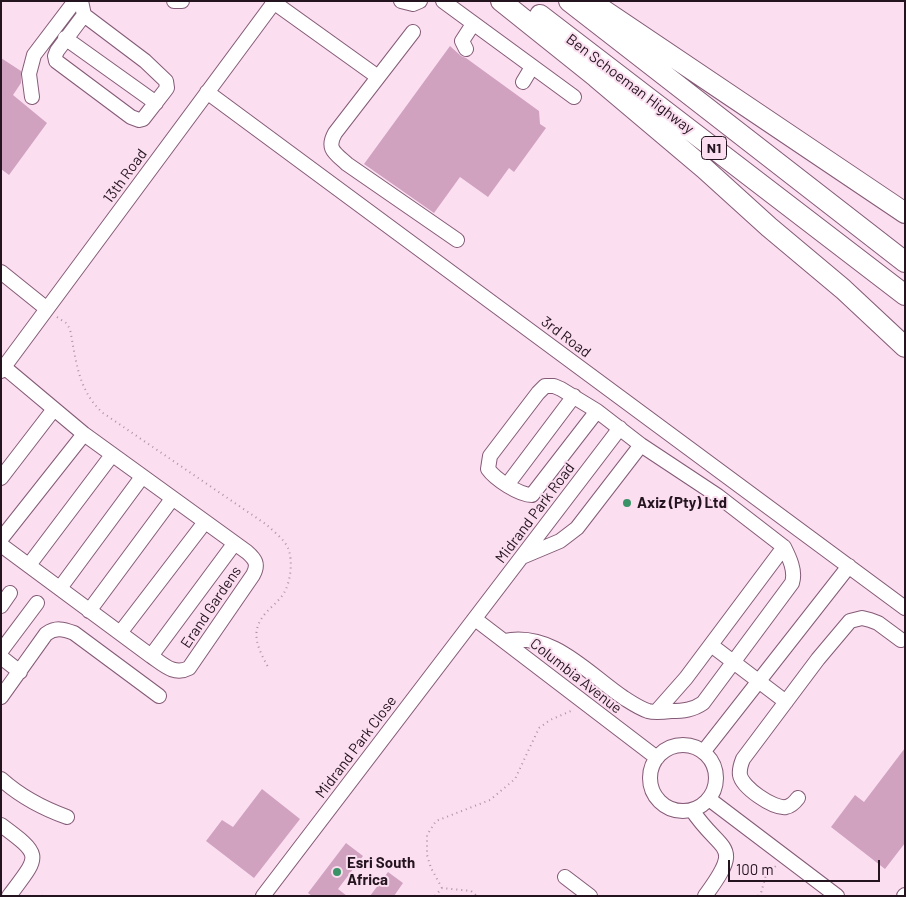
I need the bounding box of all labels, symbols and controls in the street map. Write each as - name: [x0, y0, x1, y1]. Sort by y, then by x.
- street label: Ben Schoeman Highway: [563, 30, 697, 138]
- road number: N1: [702, 136, 726, 160]
- street label: 13th Road: [99, 145, 151, 207]
- street label: 3rd Road: [538, 313, 594, 361]
- street label: Midrand Park Road: [492, 459, 578, 567]
- place label: Axiz (Pty) Ltd: [637, 494, 727, 512]
- marker: Axiz (Pty) Ltd: [621, 497, 633, 509]
- street label: Erand Gardens: [177, 563, 245, 651]
- street label: Columbia Avenue: [527, 635, 625, 717]
- street label: Midrand Park Close: [312, 692, 400, 802]
- scale bar: [731, 850, 884, 882]
- place label: Esri South Africa: [347, 854, 415, 889]
- text: 100 m: [736, 860, 774, 878]
- marker: Esri South Africa: [331, 866, 343, 878]

